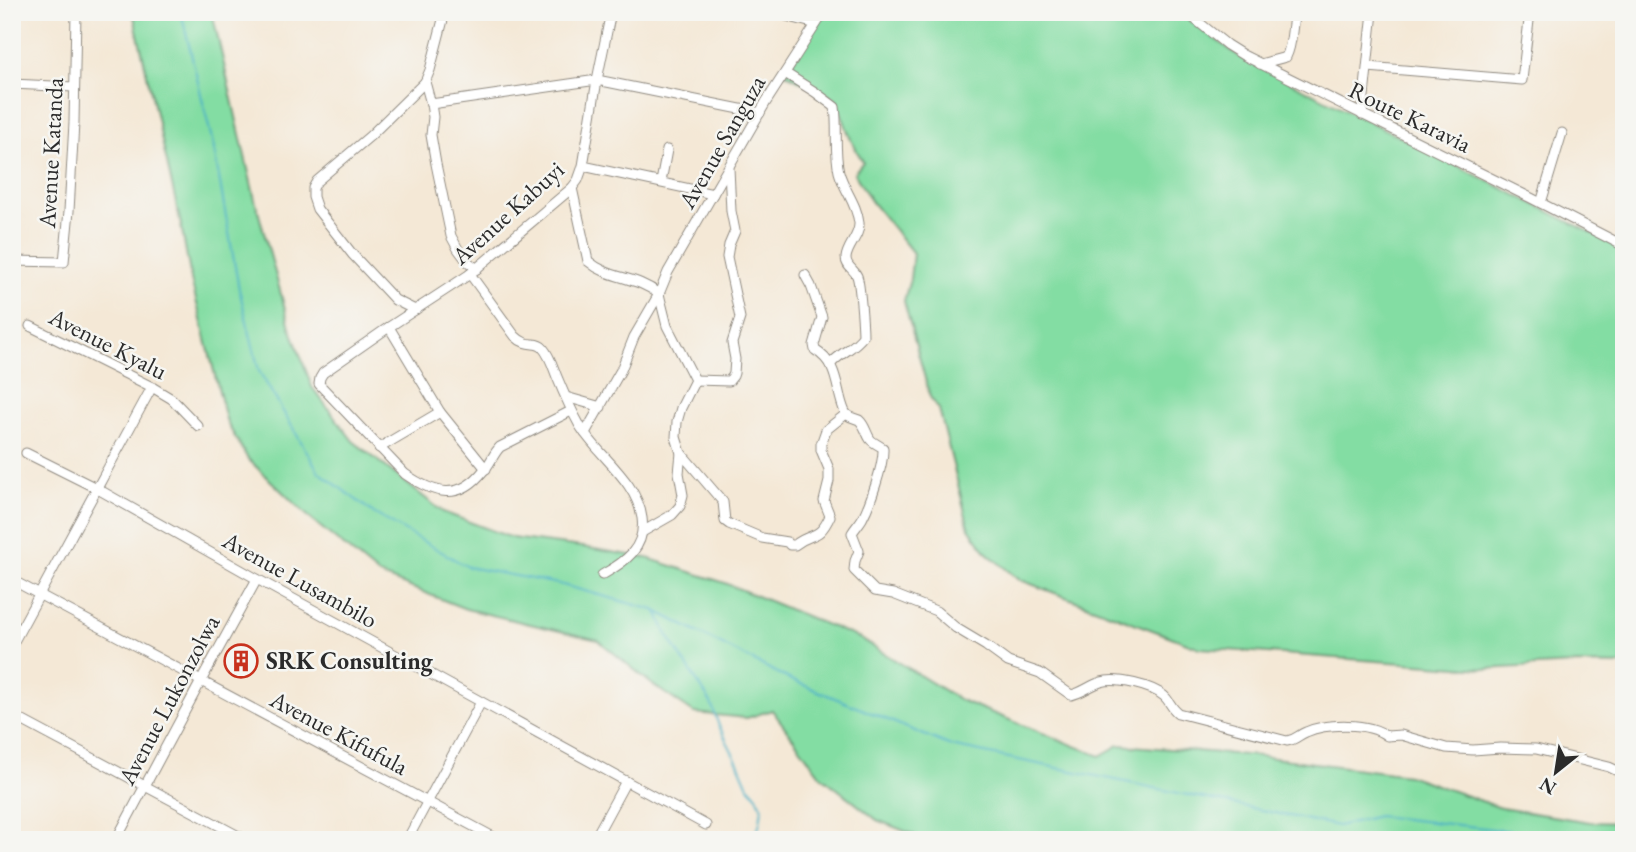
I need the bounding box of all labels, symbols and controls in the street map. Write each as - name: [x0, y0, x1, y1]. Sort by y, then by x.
- street label: Avenue Sanguza: [670, 69, 772, 215]
- street label: Route Karavia: [1344, 74, 1477, 160]
- street label: Avenue Katanda: [31, 76, 70, 230]
- street label: Avenue Kabuyi: [444, 154, 571, 272]
- street label: Avenue Kyalu: [43, 300, 173, 387]
- street label: Avenue Lusambilo: [217, 524, 383, 635]
- street label: Avenue Lukonzolwa: [110, 609, 227, 791]
- building icon: SRK Consulting: [222, 642, 260, 680]
- place label: SRK Consulting: [266, 645, 434, 677]
- street label: Avenue Kifufula: [264, 683, 414, 782]
- north arrow: [1520, 736, 1590, 806]
- text: N: [1534, 771, 1561, 801]

